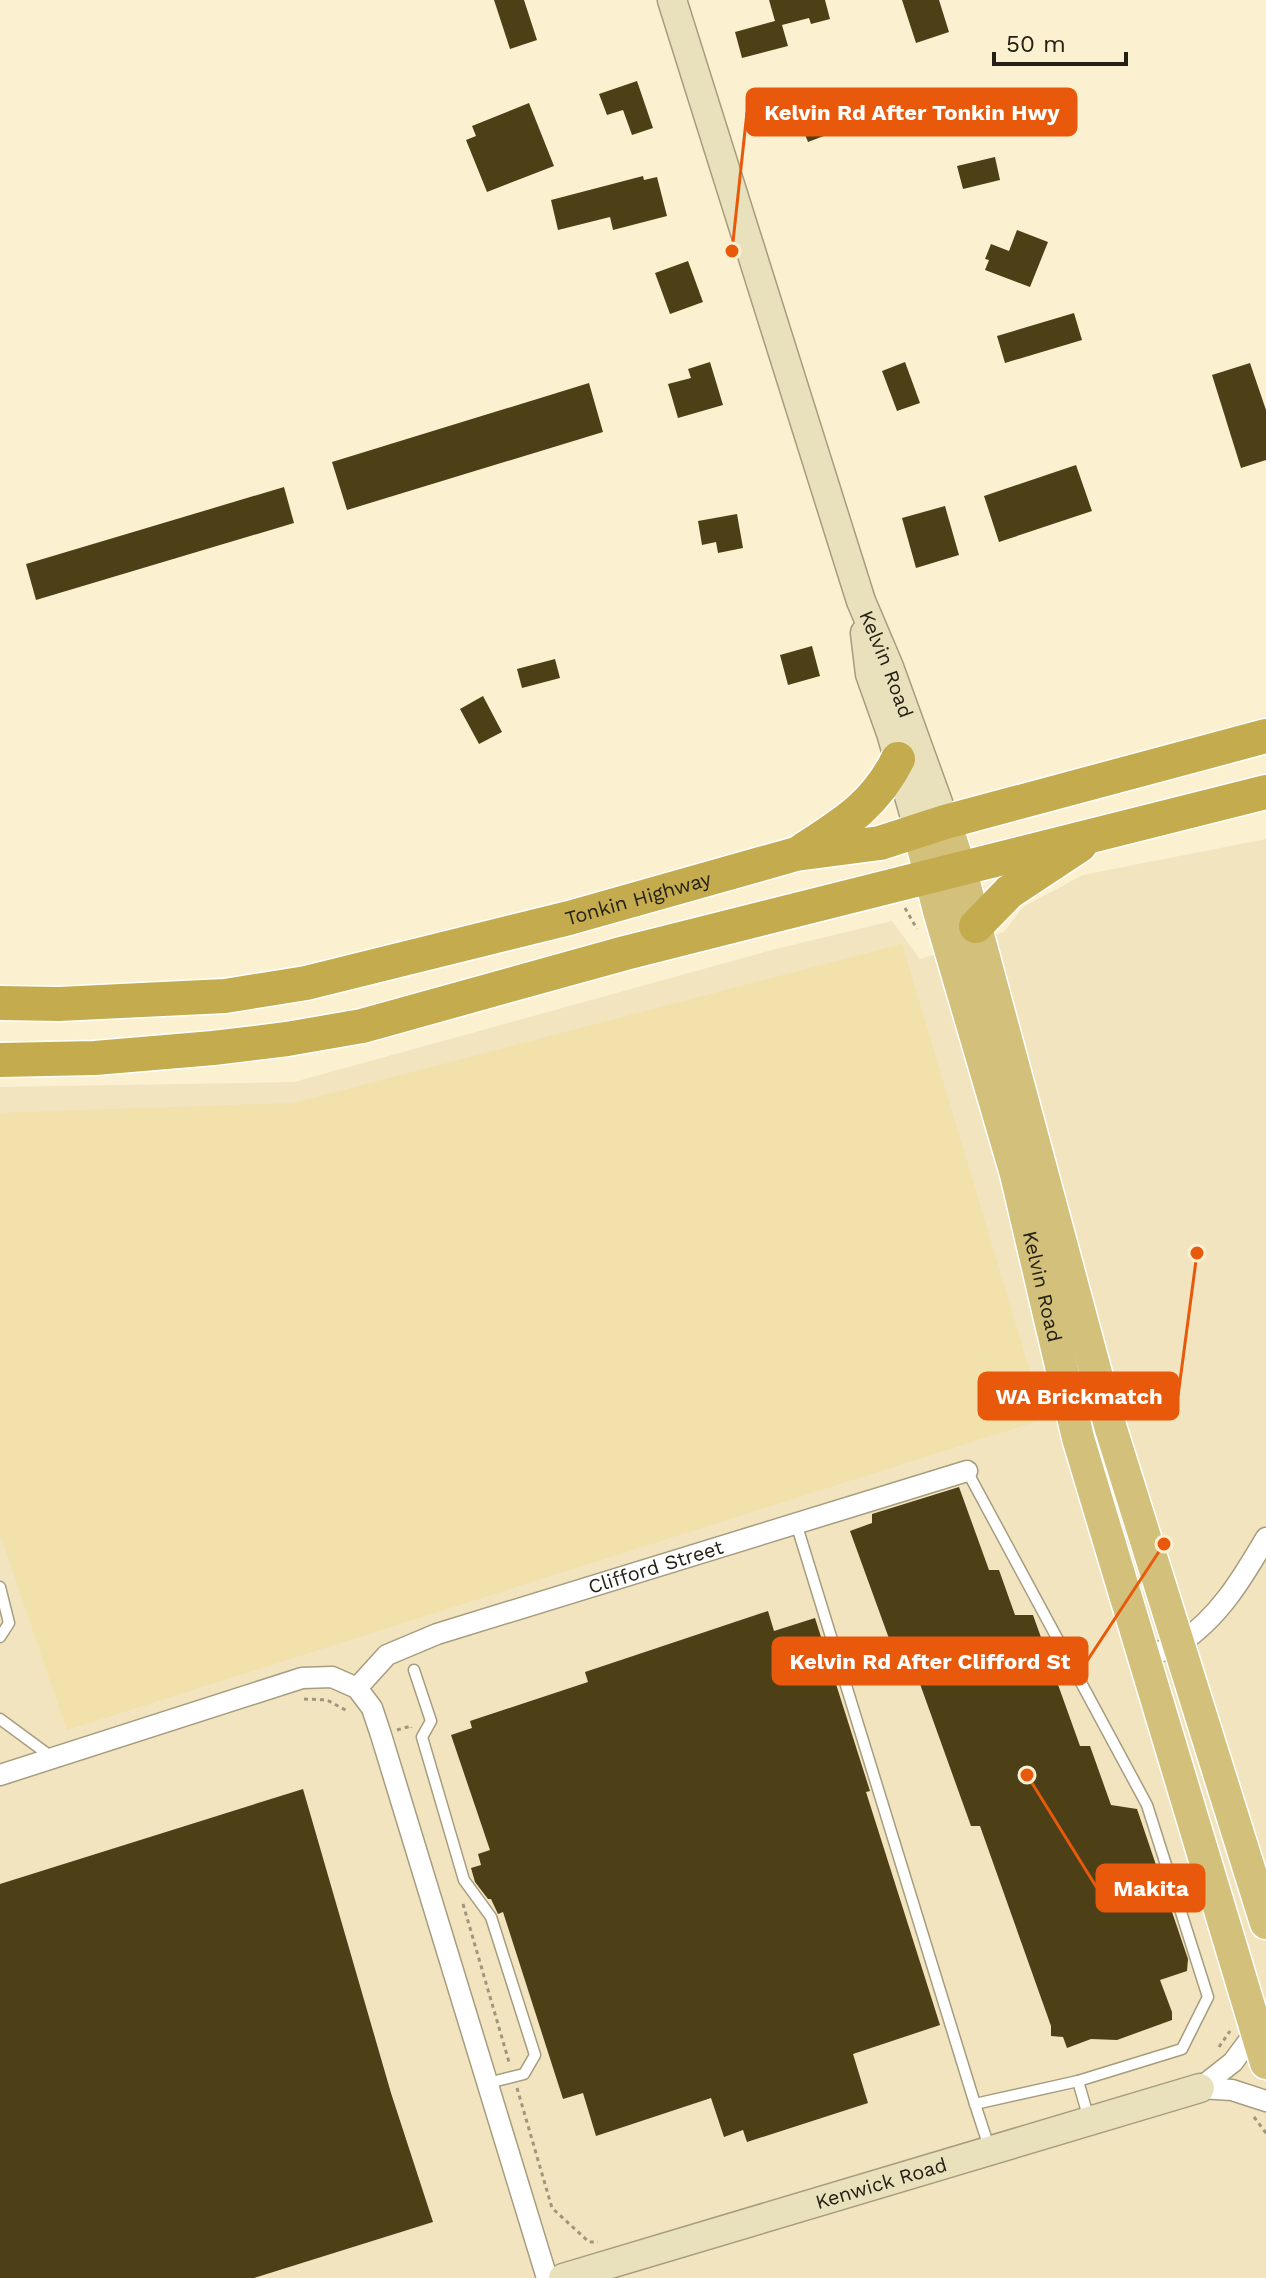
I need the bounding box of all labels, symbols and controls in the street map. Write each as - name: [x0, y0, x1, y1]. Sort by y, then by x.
- scale bar: [994, 16, 1126, 66]
- text: 50 m: [1006, 30, 1066, 58]
- callout: Kelvin Rd After Tonkin Hwy: [747, 89, 1076, 135]
- text: Kelvin Rd After Tonkin Hwy: [764, 100, 1060, 125]
- street label: Kelvin Road: [854, 607, 918, 721]
- street label: Tonkin Highway: [562, 866, 715, 930]
- street label: Kelvin Road: [1018, 1229, 1067, 1344]
- callout: WA Brickmatch: [979, 1373, 1178, 1419]
- text: WA Brickmatch: [995, 1384, 1163, 1409]
- street label: Clifford Street: [585, 1535, 727, 1599]
- callout: Kelvin Rd After Clifford St: [773, 1638, 1087, 1684]
- text: Kelvin Rd After Clifford St: [790, 1649, 1071, 1674]
- callout: Makita: [1097, 1865, 1204, 1911]
- text: Makita: [1113, 1876, 1189, 1901]
- street label: Kenwick Road: [813, 2152, 950, 2214]

